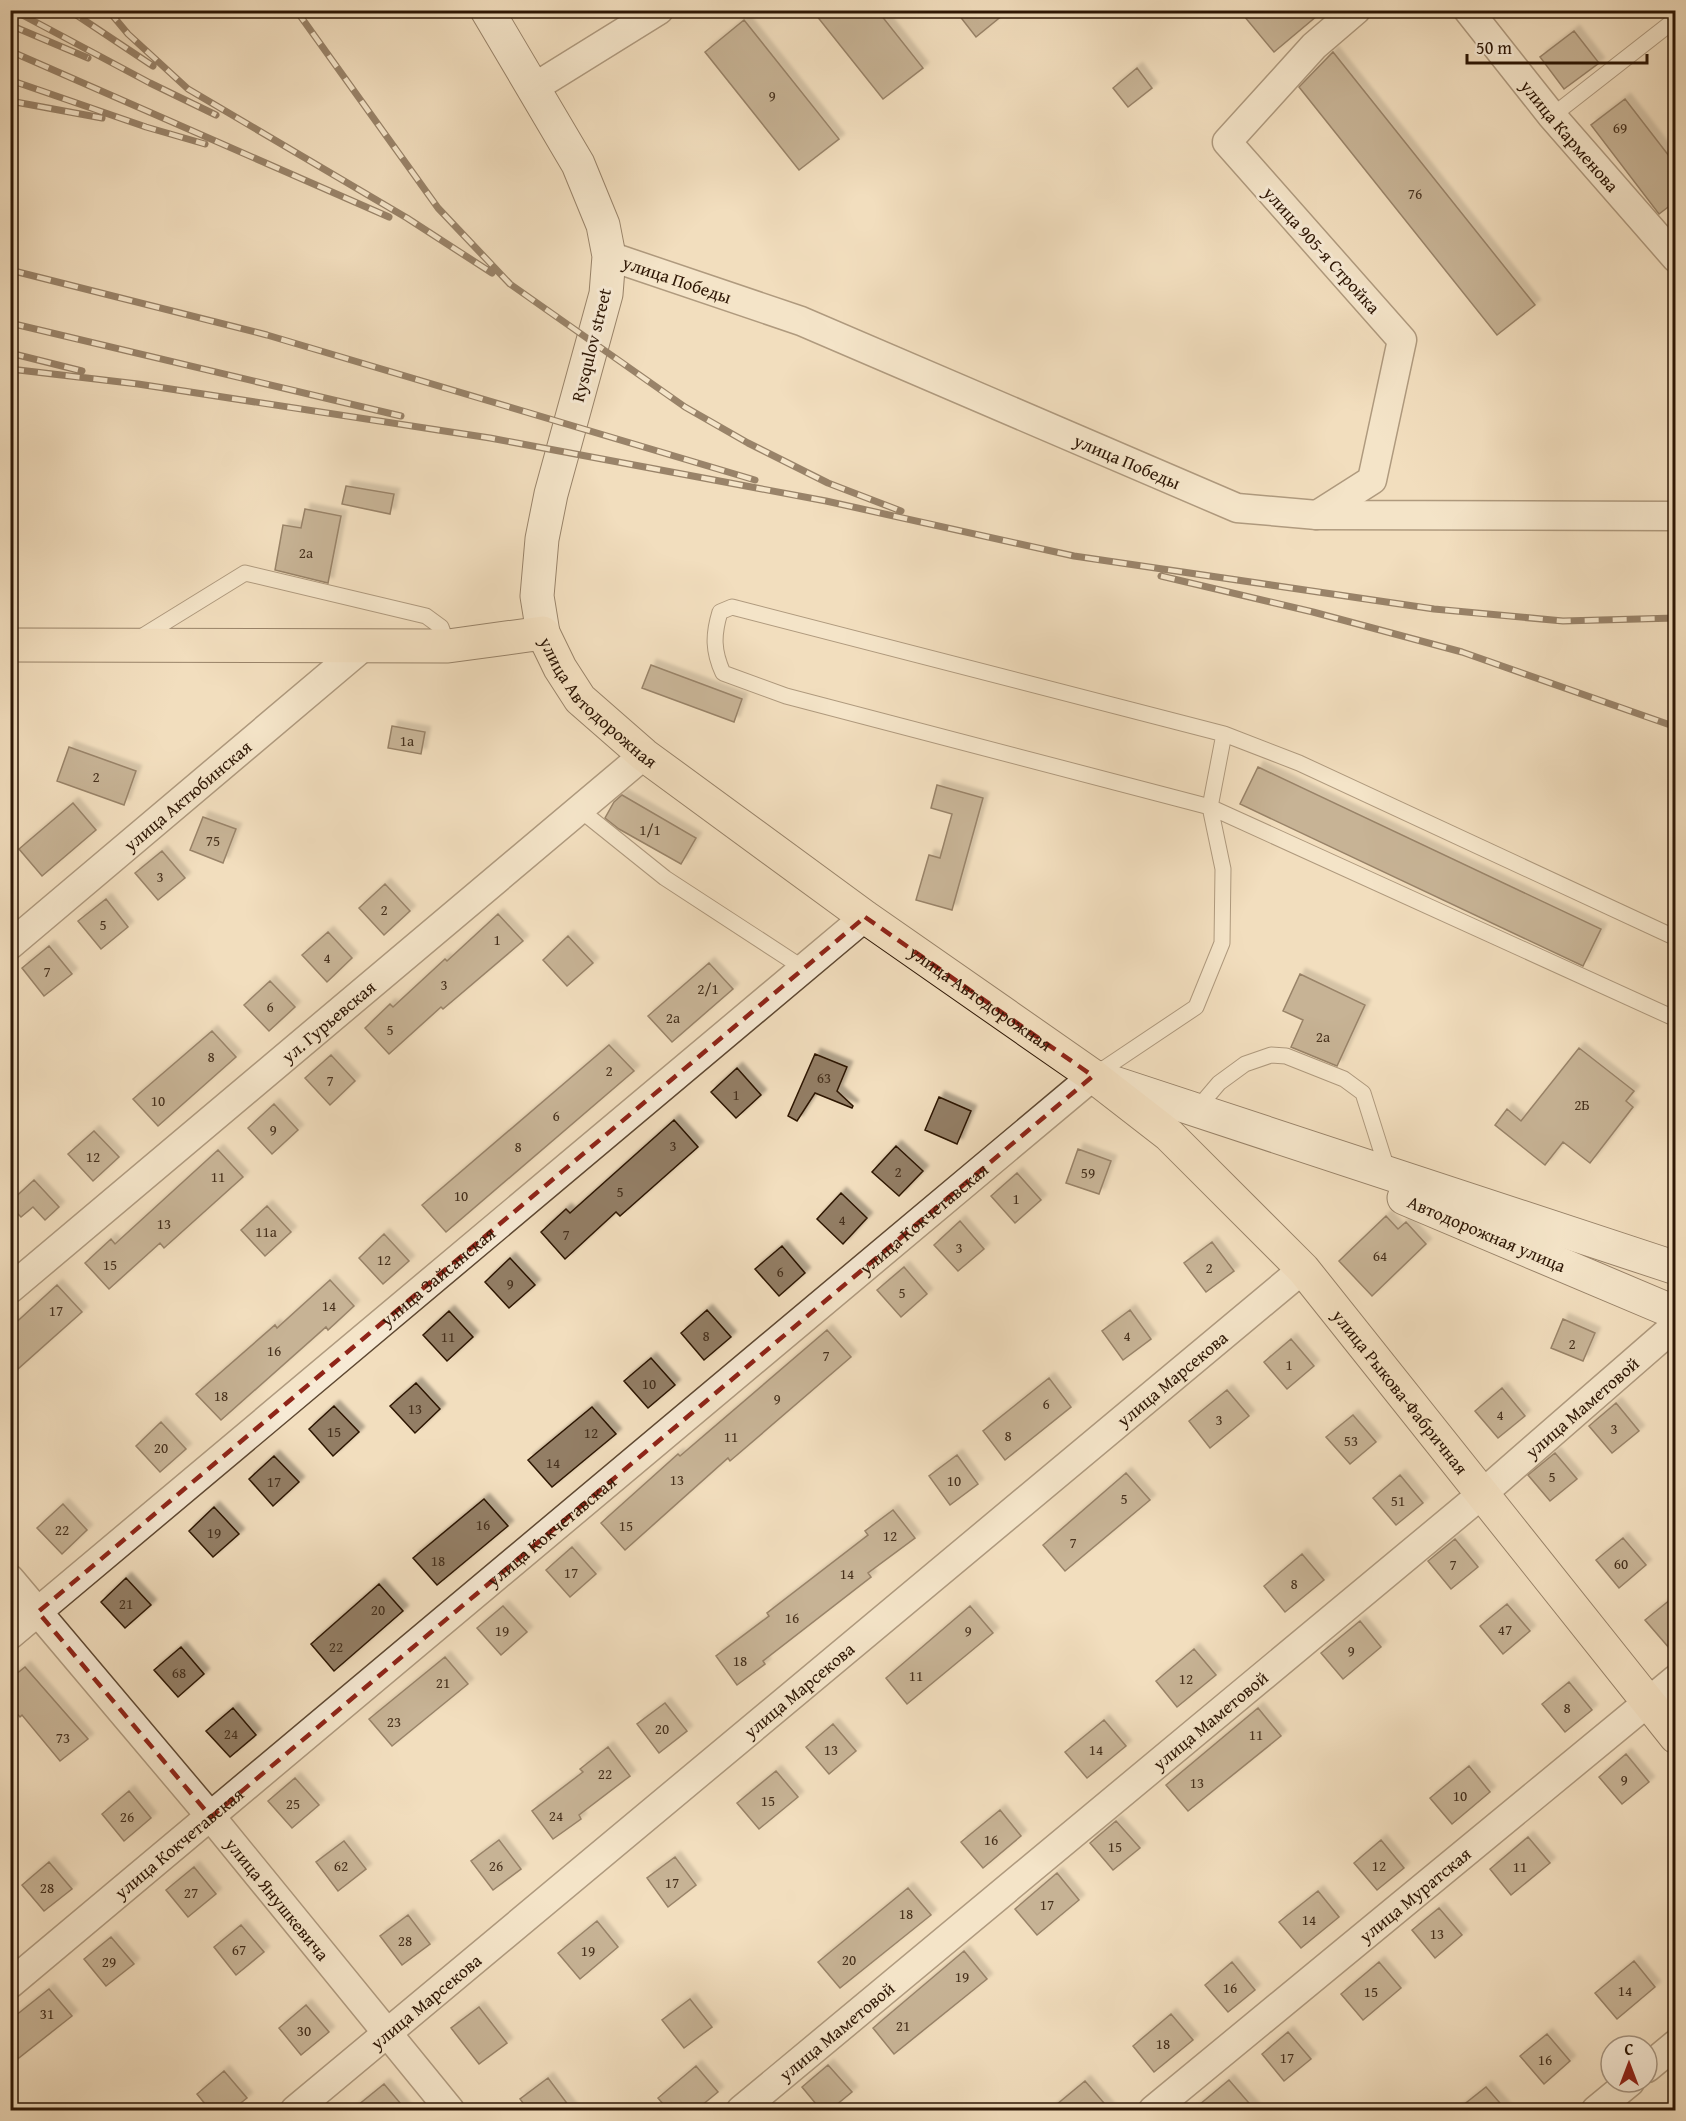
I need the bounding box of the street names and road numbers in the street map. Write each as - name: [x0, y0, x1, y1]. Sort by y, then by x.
- street label: улица Карменова: [1514, 73, 1626, 198]
- street label: улица 905-я Стройка: [1256, 179, 1387, 320]
- street label: улица Победы: [618, 248, 736, 310]
- street label: Rysqulov street: [564, 285, 618, 405]
- street label: улица Победы: [1069, 426, 1185, 496]
- street label: улица Автодорожная: [533, 631, 663, 774]
- street label: улица Актюбинская: [117, 733, 257, 858]
- street label: улица Автодорожная: [903, 938, 1058, 1057]
- street label: ул. Гурьевская: [274, 973, 381, 1069]
- street label: улица Кокчетавская: [852, 1156, 994, 1281]
- street label: Автодорожная улица: [1404, 1188, 1571, 1279]
- street label: улица Зайсанская: [373, 1220, 501, 1333]
- street label: улица Рыкова-Фабричная: [1326, 1302, 1475, 1480]
- street label: улица Марсекова: [1110, 1324, 1234, 1433]
- street label: улица Маметовой: [1518, 1350, 1645, 1465]
- street label: улица Кокчетавская: [480, 1468, 622, 1593]
- street label: улица Марсекова: [737, 1635, 860, 1745]
- street label: улица Маметовой: [1146, 1664, 1274, 1777]
- street label: улица Кокчетавская: [107, 1780, 249, 1906]
- street label: улица Янушкевича: [219, 1831, 336, 1966]
- street label: улица Муратская: [1352, 1840, 1476, 1949]
- street label: улица Марсекова: [363, 1946, 487, 2056]
- street label: улица Маметовой: [772, 1974, 900, 2088]

